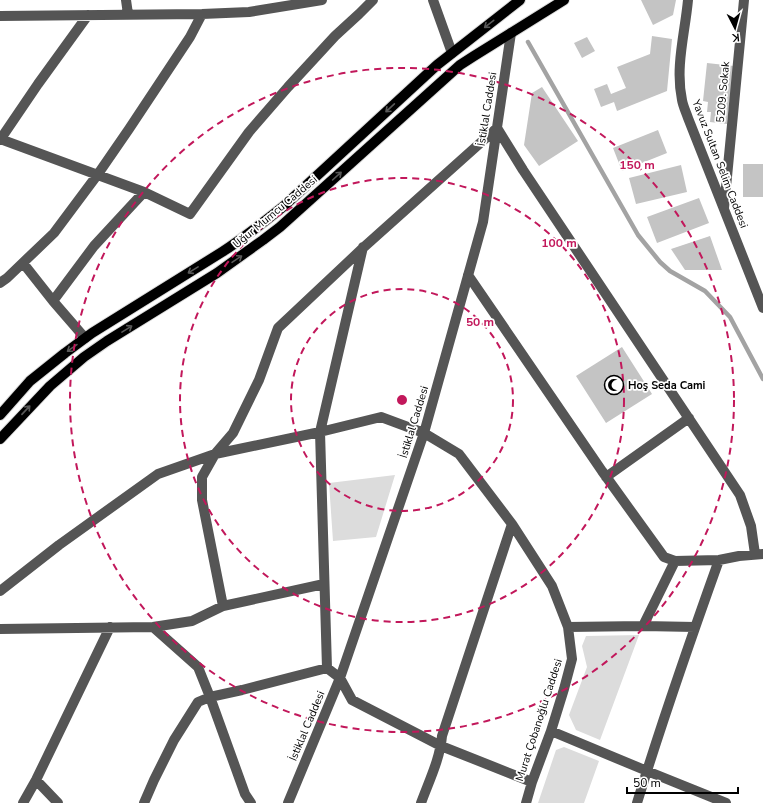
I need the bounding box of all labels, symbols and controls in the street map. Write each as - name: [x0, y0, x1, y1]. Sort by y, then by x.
- north arrow: [715, 8, 755, 48]
- one-way arrow: [484, 20, 495, 28]
- text: K: [731, 30, 740, 45]
- street label: 5209. Sokak: [713, 60, 733, 123]
- street label: İstiklal Caddesi: [474, 71, 500, 147]
- street label: Yavuz Sultan Selim Caddesi: [688, 97, 751, 230]
- one-way arrow: [385, 103, 395, 113]
- text: 150 m: [619, 157, 655, 173]
- one-way arrow: [331, 171, 342, 180]
- street label: Uğur Mumcu Caddesi: [230, 172, 320, 252]
- text: 100 m: [541, 235, 577, 251]
- one-way arrow: [231, 255, 242, 263]
- one-way arrow: [187, 267, 199, 275]
- text: 50 m: [466, 314, 494, 330]
- one-way arrow: [121, 324, 133, 332]
- one-way arrow: [66, 344, 77, 352]
- mosque icon: Hoş Seda Cami: [603, 374, 625, 396]
- place label: Hoş Seda Cami: [628, 378, 706, 393]
- street label: İstiklal Caddesi: [396, 384, 432, 460]
- centre of rings: [395, 393, 409, 407]
- one-way arrow: [22, 405, 31, 415]
- street label: Murat Çobanoğlu Caddesi: [512, 657, 566, 783]
- street label: İstiklal Caddesi: [286, 689, 328, 763]
- scale bar: [627, 769, 738, 795]
- text: 50 m: [633, 775, 661, 791]

